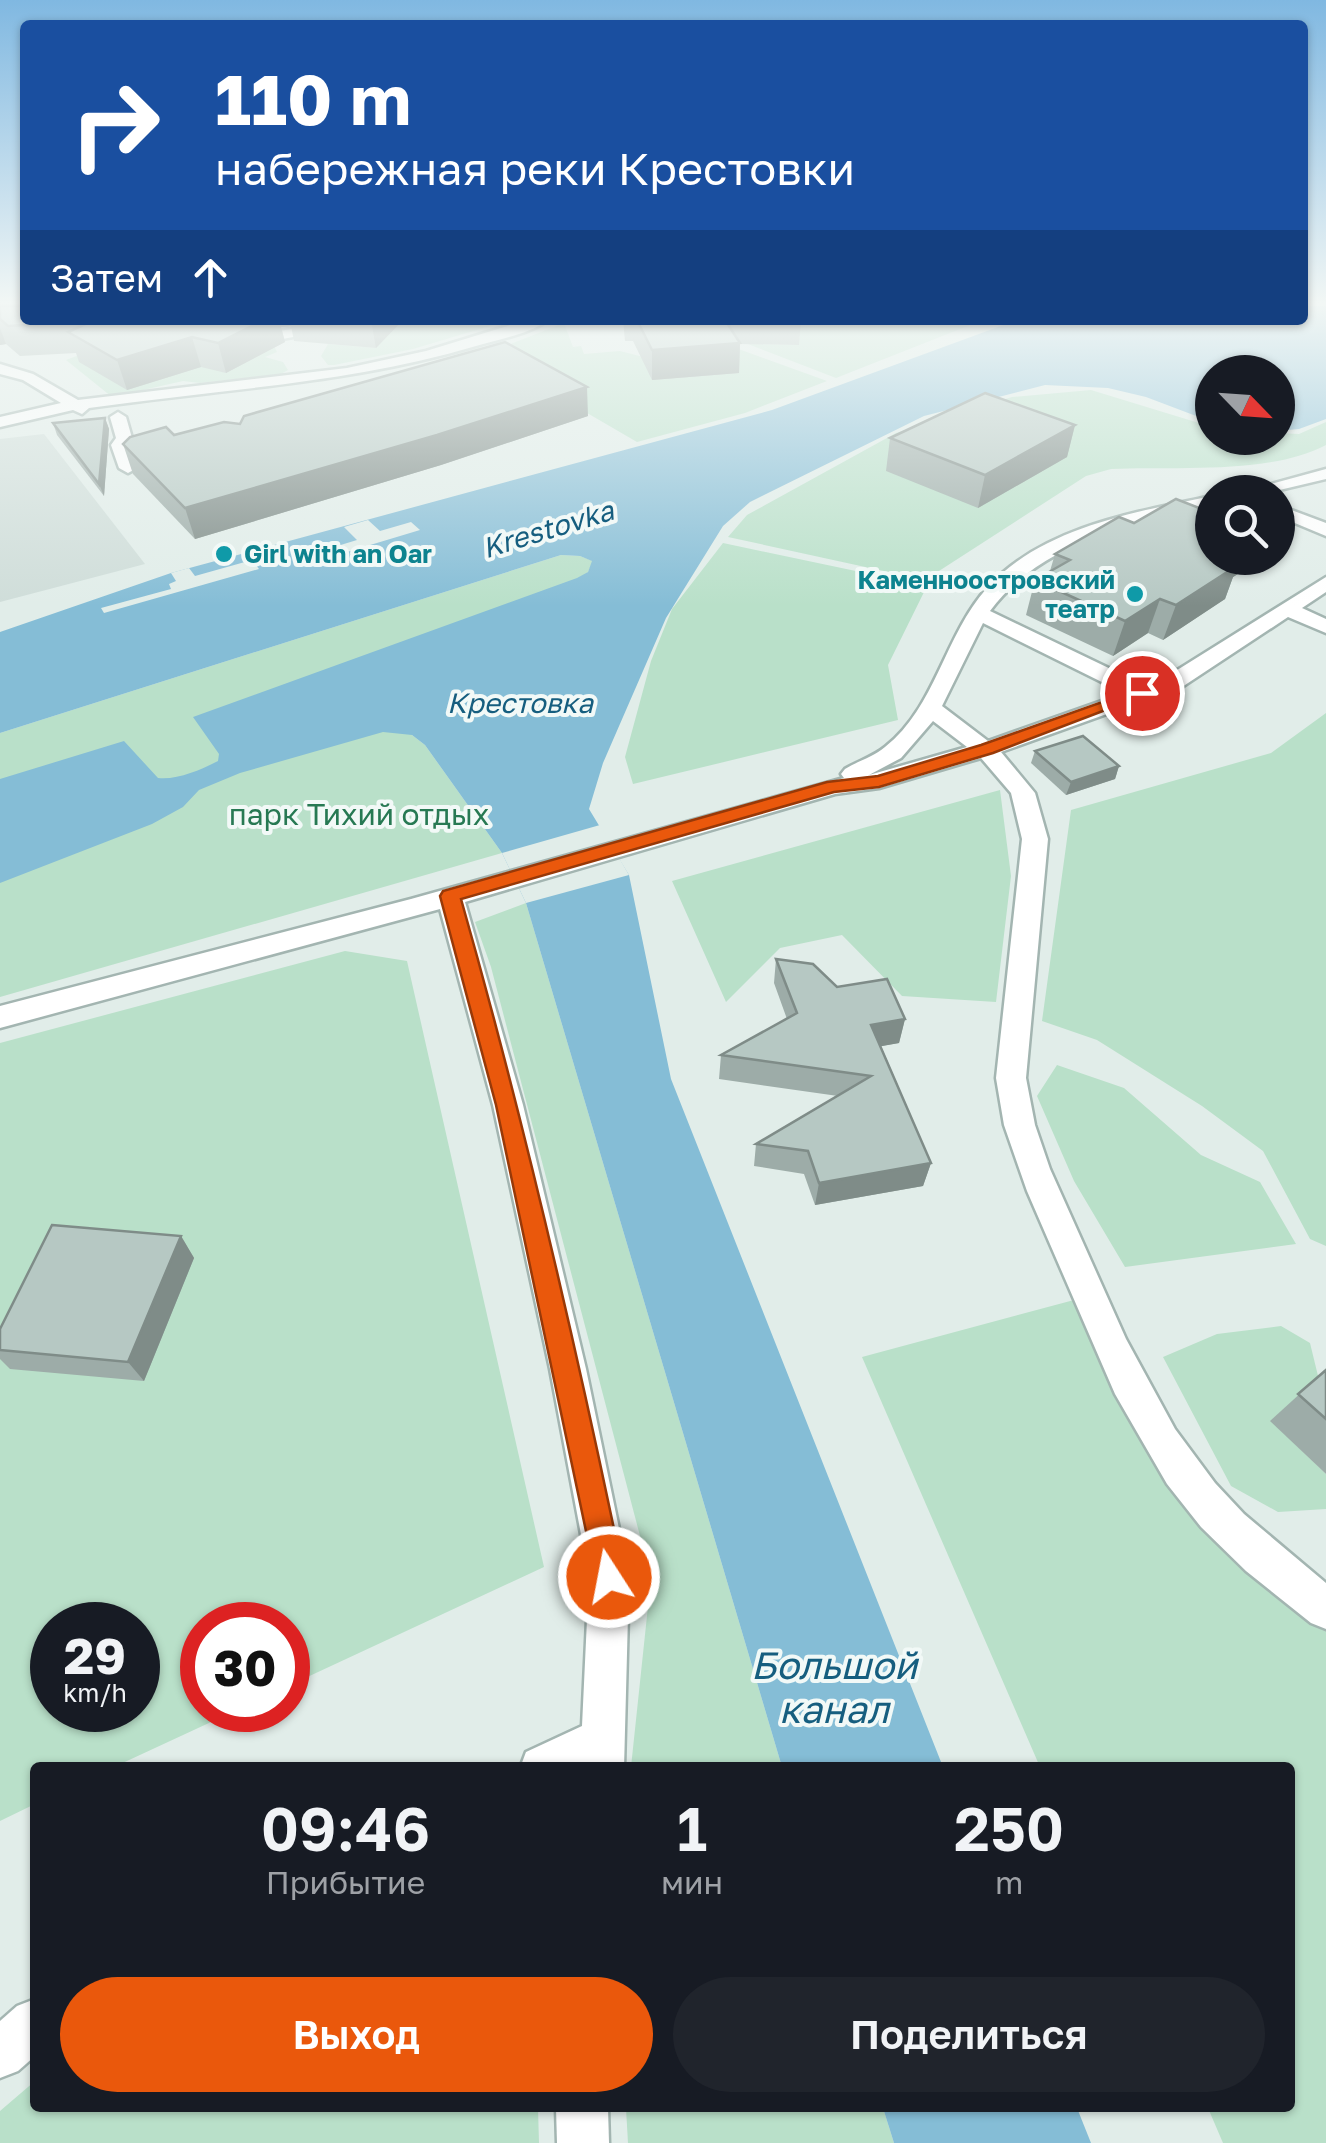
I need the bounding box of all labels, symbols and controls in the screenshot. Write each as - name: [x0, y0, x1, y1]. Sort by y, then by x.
- text: 110 m: [215, 56, 411, 140]
- icon: right: [50, 60, 180, 190]
- text: набережная реки Крестовки: [215, 141, 855, 195]
- icon: ahead: [183, 250, 238, 305]
- text: Затем: [50, 255, 163, 300]
- north arrow: [1195, 355, 1295, 455]
- map controls: [1195, 355, 1295, 575]
- button: search: [1195, 475, 1295, 575]
- water label: Krestovka: [478, 493, 619, 564]
- place label: Girl with an Oar: [244, 538, 432, 569]
- marker: Girl with an Oar: [213, 543, 235, 565]
- place label: Каменноостровский театр: [857, 564, 1115, 624]
- marker: Каменноостровский театр: [1124, 583, 1146, 605]
- pin: [1100, 651, 1185, 736]
- icon: arrive: [1115, 666, 1170, 721]
- water label: Крестовка: [447, 686, 594, 719]
- park label: парк Тихий отдых: [229, 796, 489, 832]
- position arrow: [557, 1525, 661, 1629]
- speed limit sign: 30: [180, 1602, 310, 1732]
- text: 29: [64, 1625, 126, 1685]
- water label: Большой канал: [751, 1642, 920, 1731]
- text: km/h: [63, 1677, 127, 1708]
- text: 09:46: [261, 1792, 430, 1864]
- text: 1: [677, 1792, 707, 1864]
- text: 250: [954, 1792, 1064, 1864]
- text: Прибытие: [266, 1863, 425, 1901]
- text: мин: [661, 1863, 723, 1901]
- text: m: [995, 1863, 1023, 1901]
- button: Выход: [60, 1977, 653, 2092]
- button: Поделиться: [673, 1977, 1265, 2092]

